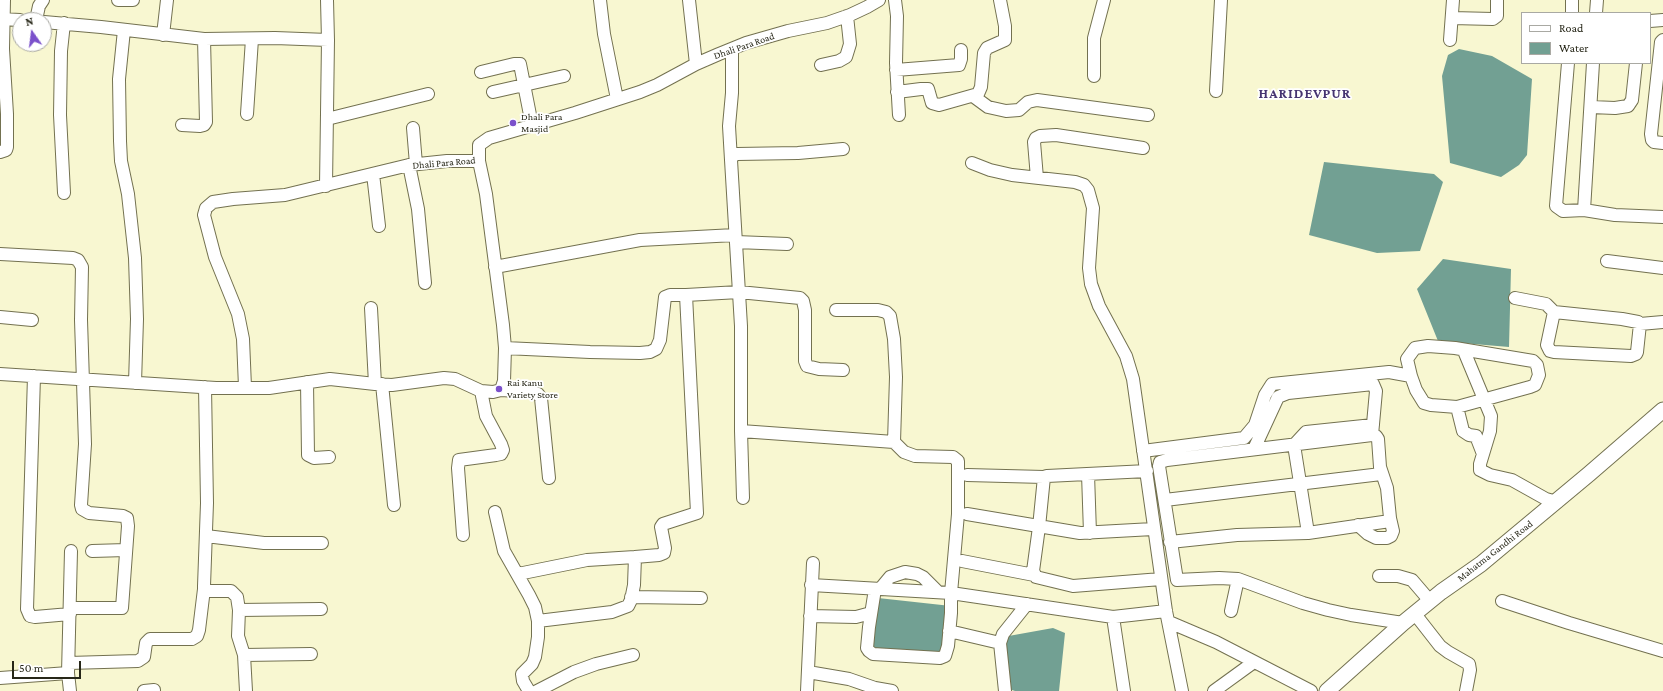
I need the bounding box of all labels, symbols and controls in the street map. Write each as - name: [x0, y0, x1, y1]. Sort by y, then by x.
- north arrow: [12, 12, 52, 52]
- legend: [1521, 12, 1651, 64]
- text: N: [24, 15, 34, 28]
- text: Road: [1559, 21, 1583, 35]
- street label: Dhali Para Road: [712, 30, 776, 62]
- text: Water: [1559, 41, 1588, 55]
- district label: HARIDEVPUR: [1259, 86, 1351, 102]
- place label: Dhali Para Masjid: [521, 111, 562, 134]
- marker: Dhali Para Masjid: [508, 118, 518, 128]
- street label: Dhali Para Road: [412, 154, 476, 172]
- place label: Rai Kanu Variety Store: [507, 377, 558, 400]
- marker: Rai Kanu Variety Store: [494, 384, 504, 394]
- street label: Mahatma Gandhi Road: [1455, 518, 1535, 584]
- scale bar: [14, 653, 83, 679]
- text: 50 m: [19, 661, 43, 675]

